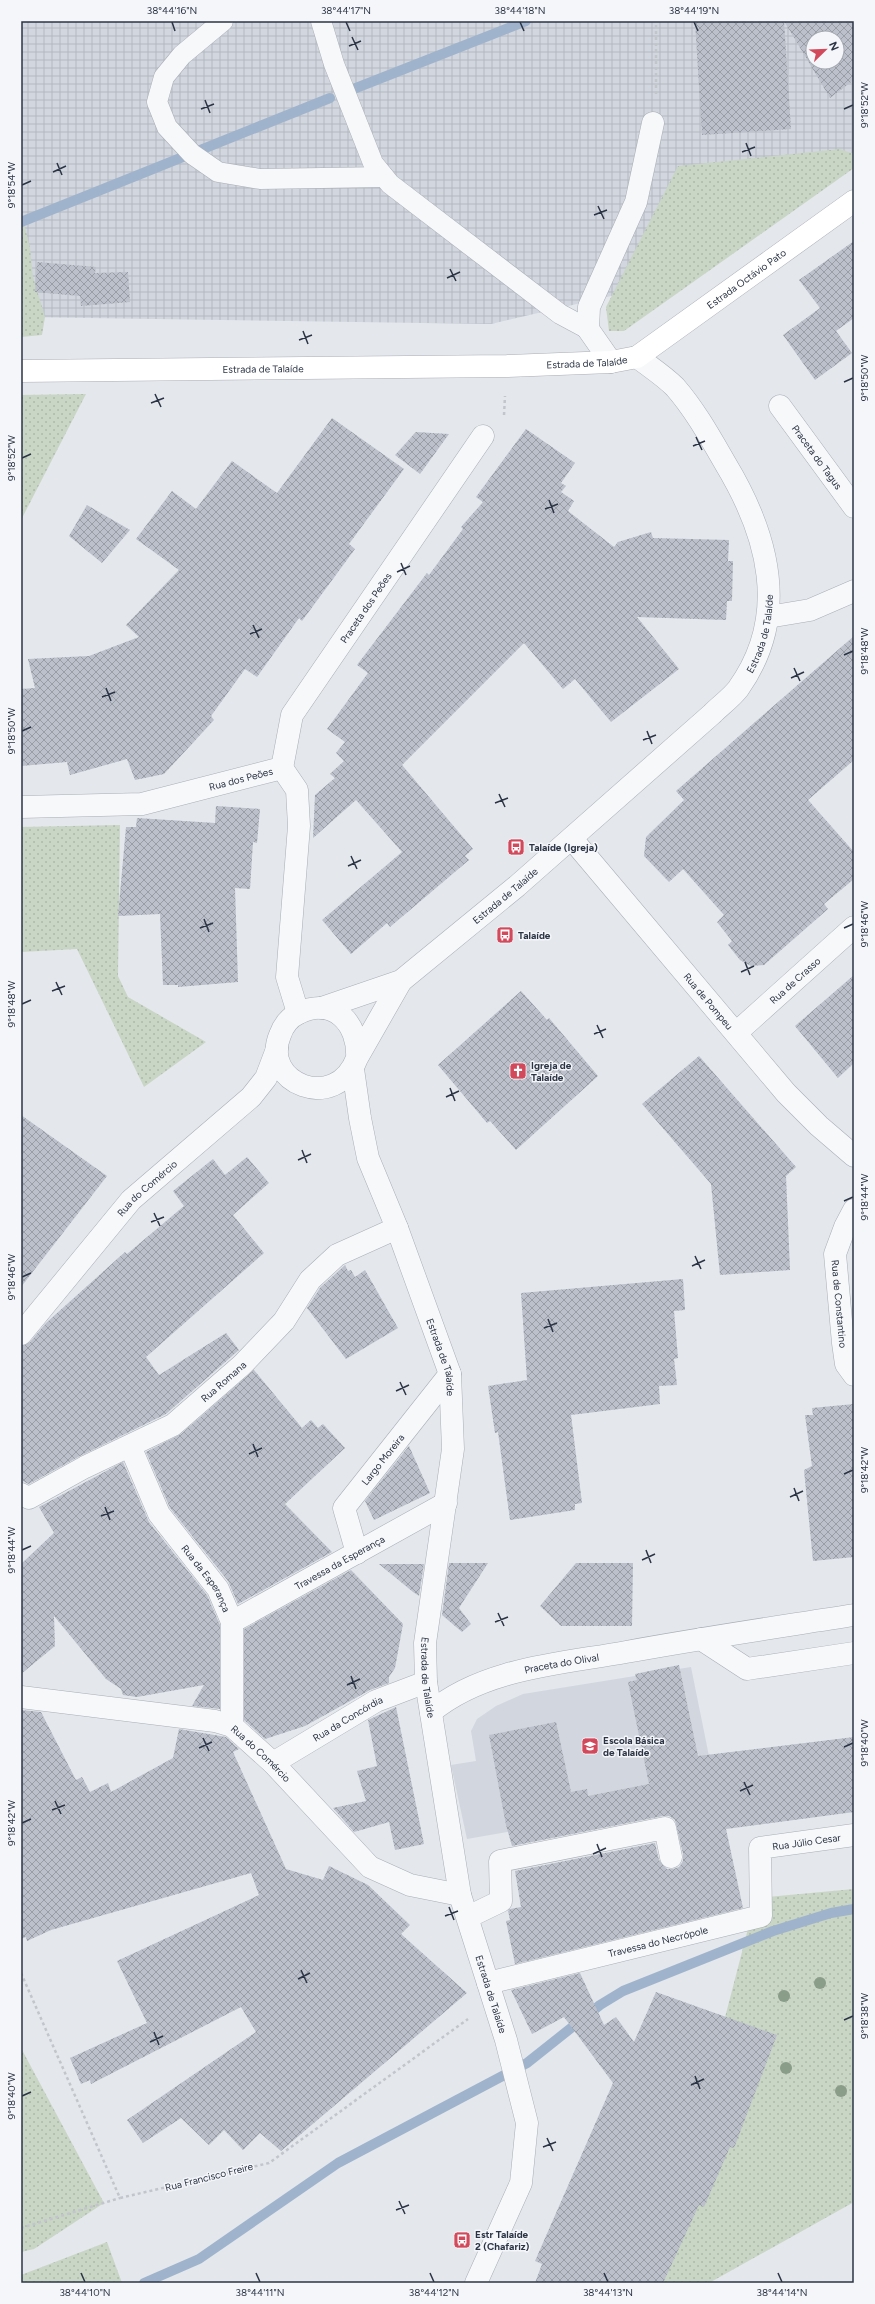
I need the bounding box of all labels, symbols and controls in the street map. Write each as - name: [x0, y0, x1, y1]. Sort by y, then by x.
- text: 38°44'16"N: [147, 4, 197, 17]
- text: 38°44'17"N: [321, 4, 371, 17]
- text: 38°44'18"N: [495, 4, 545, 17]
- text: 38°44'19"N: [669, 4, 719, 17]
- north arrow: [805, 30, 845, 70]
- text: N: [826, 40, 841, 53]
- text: 9°18'52"W: [858, 82, 871, 128]
- text: 9°18'54"W: [5, 161, 18, 208]
- street label: Estrada Octávio Pato: [704, 246, 788, 311]
- street label: Estrada de Talaíde: [546, 352, 629, 371]
- text: 9°18'50"W: [858, 354, 871, 401]
- street label: Estrada de Talaíde: [222, 362, 304, 375]
- street label: Praceta do Tagus: [789, 422, 845, 492]
- text: 9°18'52"W: [5, 435, 18, 481]
- street label: Praceta dos Peões: [337, 570, 394, 645]
- street label: Estrada de Talaíde: [743, 594, 775, 675]
- text: 9°18'48"W: [858, 627, 871, 674]
- text: 9°18'50"W: [5, 707, 18, 754]
- street label: Rua dos Peões: [207, 764, 274, 793]
- bus stop icon: Talaíde (Igreja): [506, 837, 526, 857]
- place label: Talaíde (Igreja): [529, 841, 598, 854]
- street label: Estrada de Talaíde: [470, 864, 541, 927]
- text: 9°18'46"W: [858, 900, 871, 947]
- bus stop icon: Talaíde: [495, 925, 515, 945]
- place label: Talaíde: [518, 929, 551, 942]
- street label: Rua de Crasso: [767, 954, 823, 1006]
- street label: Rua de Pompeu: [681, 970, 736, 1032]
- text: 9°18'48"W: [5, 980, 18, 1027]
- place label: Igreja de Talaíde: [531, 1059, 572, 1084]
- church icon: Igreja de Talaíde: [508, 1061, 528, 1081]
- street label: Rua do Comércio: [114, 1157, 180, 1219]
- text: 9°18'44"W: [858, 1173, 871, 1220]
- text: 9°18'46"W: [5, 1253, 18, 1300]
- street label: Rua de Constantino: [829, 1259, 850, 1349]
- street label: Estrada de Talaíde: [424, 1316, 457, 1397]
- street label: Rua Romana: [198, 1358, 249, 1405]
- street label: Largo Moreira: [358, 1431, 407, 1488]
- text: 9°18'42"W: [858, 1446, 871, 1493]
- text: 9°18'44"W: [5, 1526, 18, 1573]
- street label: Travessa da Esperança: [292, 1532, 387, 1592]
- street label: Rua da Esperança: [179, 1542, 234, 1614]
- street label: Estrada de Talaíde: [418, 1636, 438, 1719]
- street label: Praceta do Olival: [523, 1650, 600, 1676]
- street label: Rua da Concórdia: [310, 1693, 384, 1744]
- text: 9°18'40"W: [858, 1719, 871, 1767]
- street label: Rua do Comércio: [228, 1722, 294, 1785]
- place label: Escola Básica de Talaíde: [603, 1734, 664, 1759]
- school or university icon: Escola Básica de Talaíde: [580, 1736, 600, 1756]
- text: 9°18'42"W: [5, 1799, 18, 1846]
- street label: Rua Júlio Cesar: [771, 1830, 842, 1853]
- street label: Travessa do Necrópole: [607, 1923, 710, 1960]
- street label: Estrada de Talaíde: [473, 1953, 510, 2035]
- text: 9°18'38"W: [858, 1993, 871, 2039]
- text: 9°18'40"W: [5, 2072, 18, 2120]
- street label: Rua Francisco Freire: [164, 2160, 255, 2194]
- place label: Estr Talaíde 2 (Chafariz): [475, 2228, 530, 2253]
- bus stop icon: Estr Talaíde 2 (Chafariz): [452, 2230, 472, 2250]
- text: 38°44'10"N: [59, 2286, 111, 2299]
- text: 38°44'11"N: [236, 2286, 284, 2299]
- text: 38°44'12"N: [409, 2286, 459, 2299]
- text: 38°44'13"N: [583, 2286, 633, 2299]
- text: 38°44'14"N: [757, 2286, 807, 2299]

